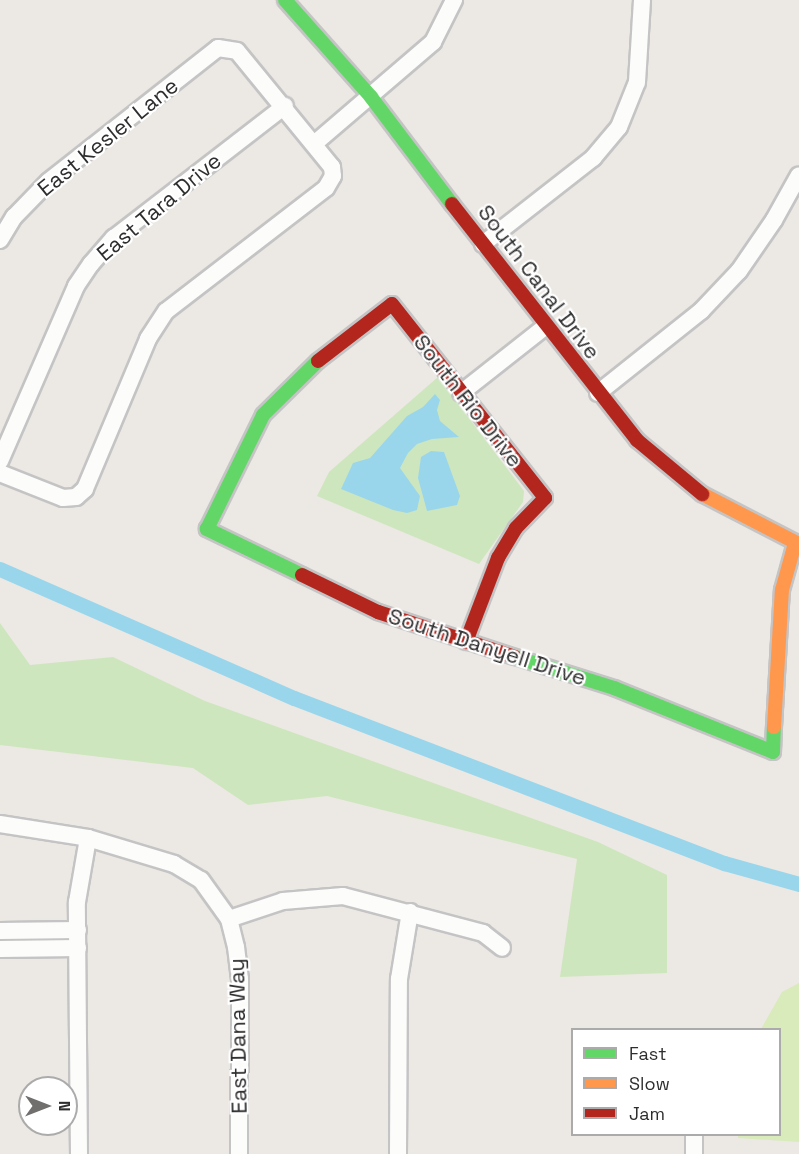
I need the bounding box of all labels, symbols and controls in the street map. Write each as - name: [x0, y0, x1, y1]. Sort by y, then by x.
- street label: East Kesler Lane: [32, 72, 184, 202]
- street label: East Tara Drive: [91, 147, 227, 267]
- street label: South Canal Drive: [472, 200, 606, 364]
- street label: South Rio Drive: [408, 329, 528, 473]
- street label: South Danyell Drive: [385, 603, 589, 691]
- street label: East Dana Way: [223, 958, 253, 1114]
- legend: [571, 1028, 781, 1136]
- text: Fast: [629, 1042, 666, 1065]
- text: Slow: [629, 1072, 670, 1095]
- north arrow: [18, 1076, 78, 1136]
- text: N: [54, 1101, 75, 1111]
- text: Jam: [629, 1102, 665, 1125]

